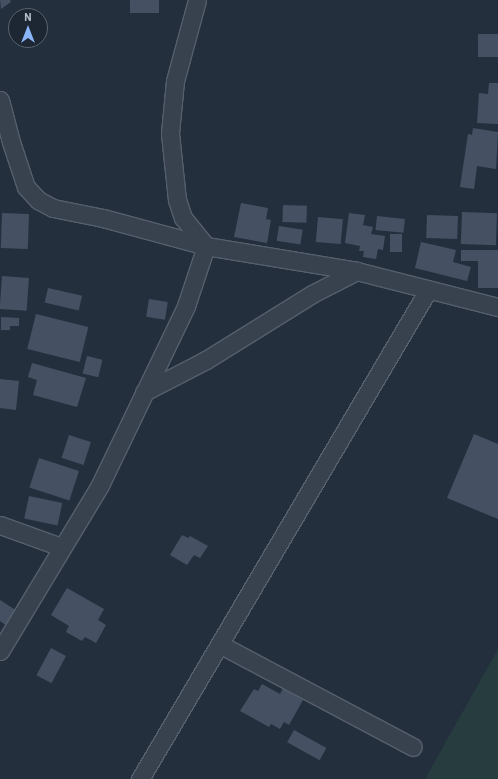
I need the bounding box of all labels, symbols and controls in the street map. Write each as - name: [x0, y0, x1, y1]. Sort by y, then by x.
- north arrow: [8, 8, 48, 48]
- text: N: [24, 10, 32, 23]

